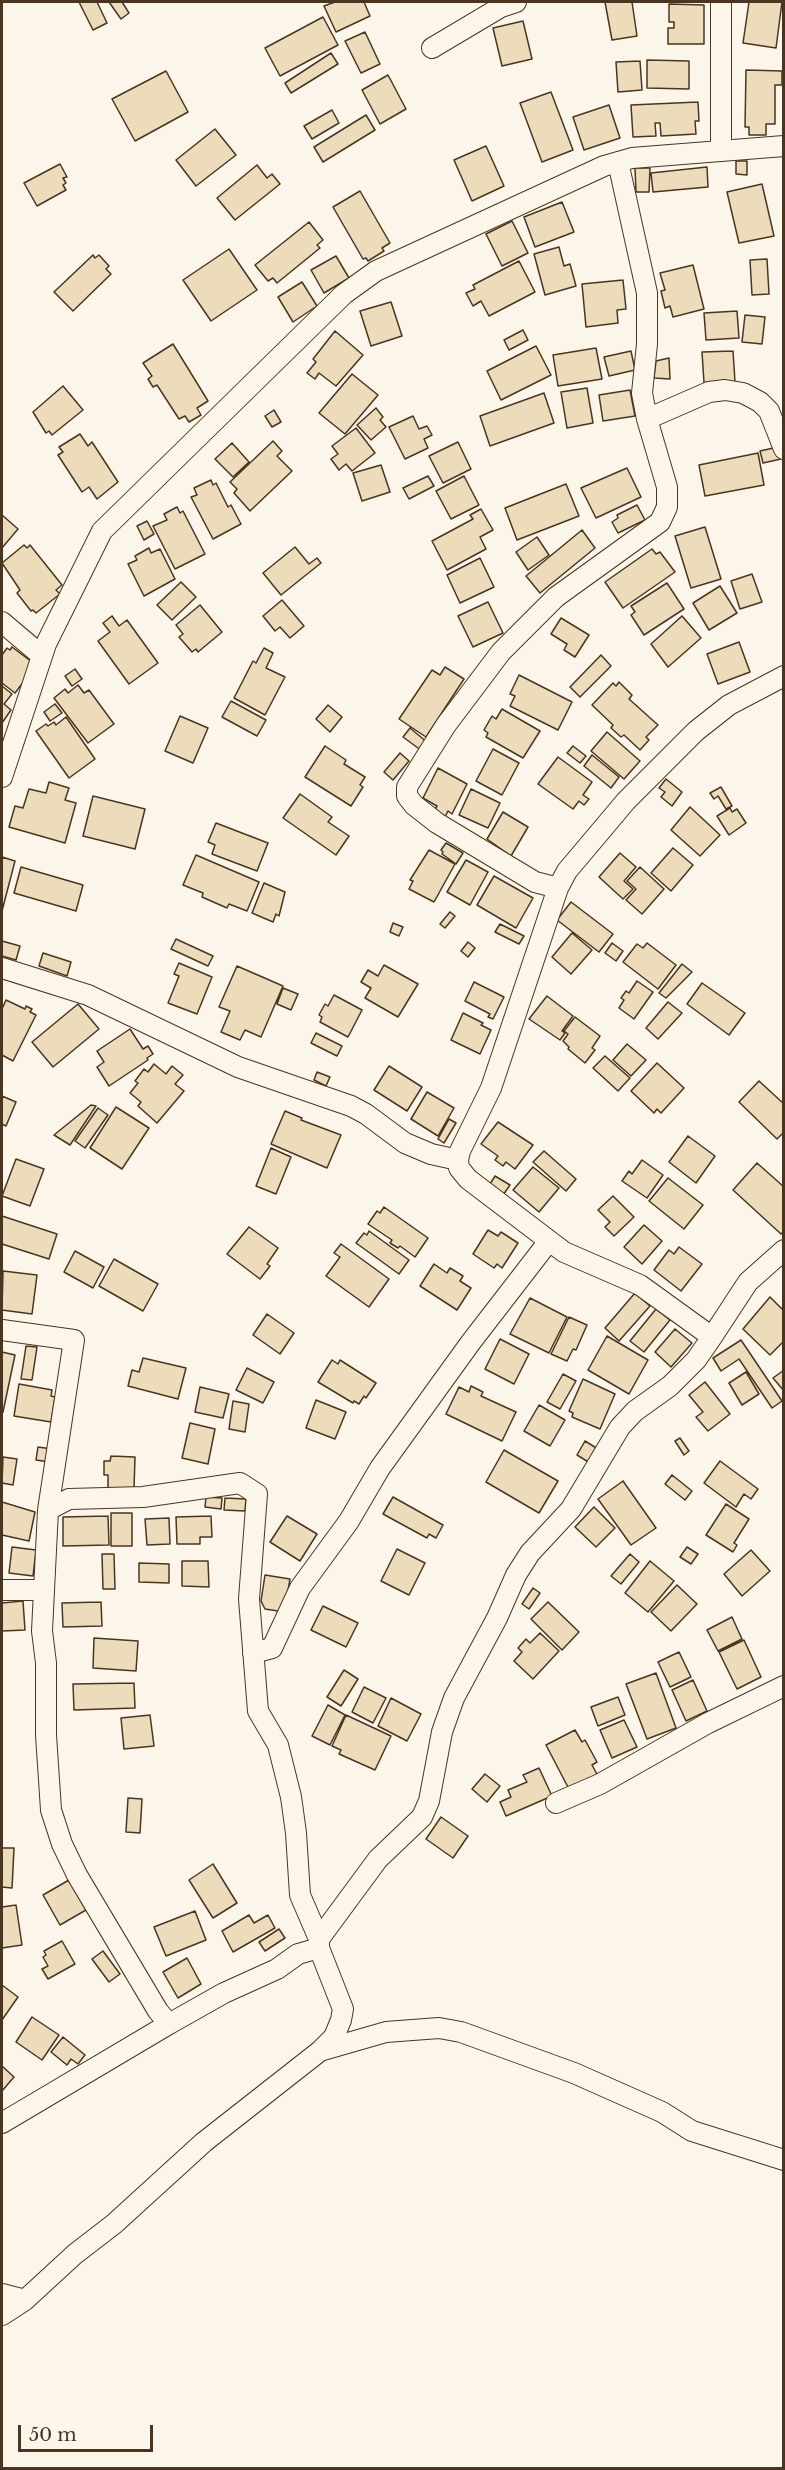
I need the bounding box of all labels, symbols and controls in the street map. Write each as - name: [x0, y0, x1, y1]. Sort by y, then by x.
- scale bar: [21, 2413, 156, 2451]
- text: 50 m: [29, 2424, 77, 2446]

